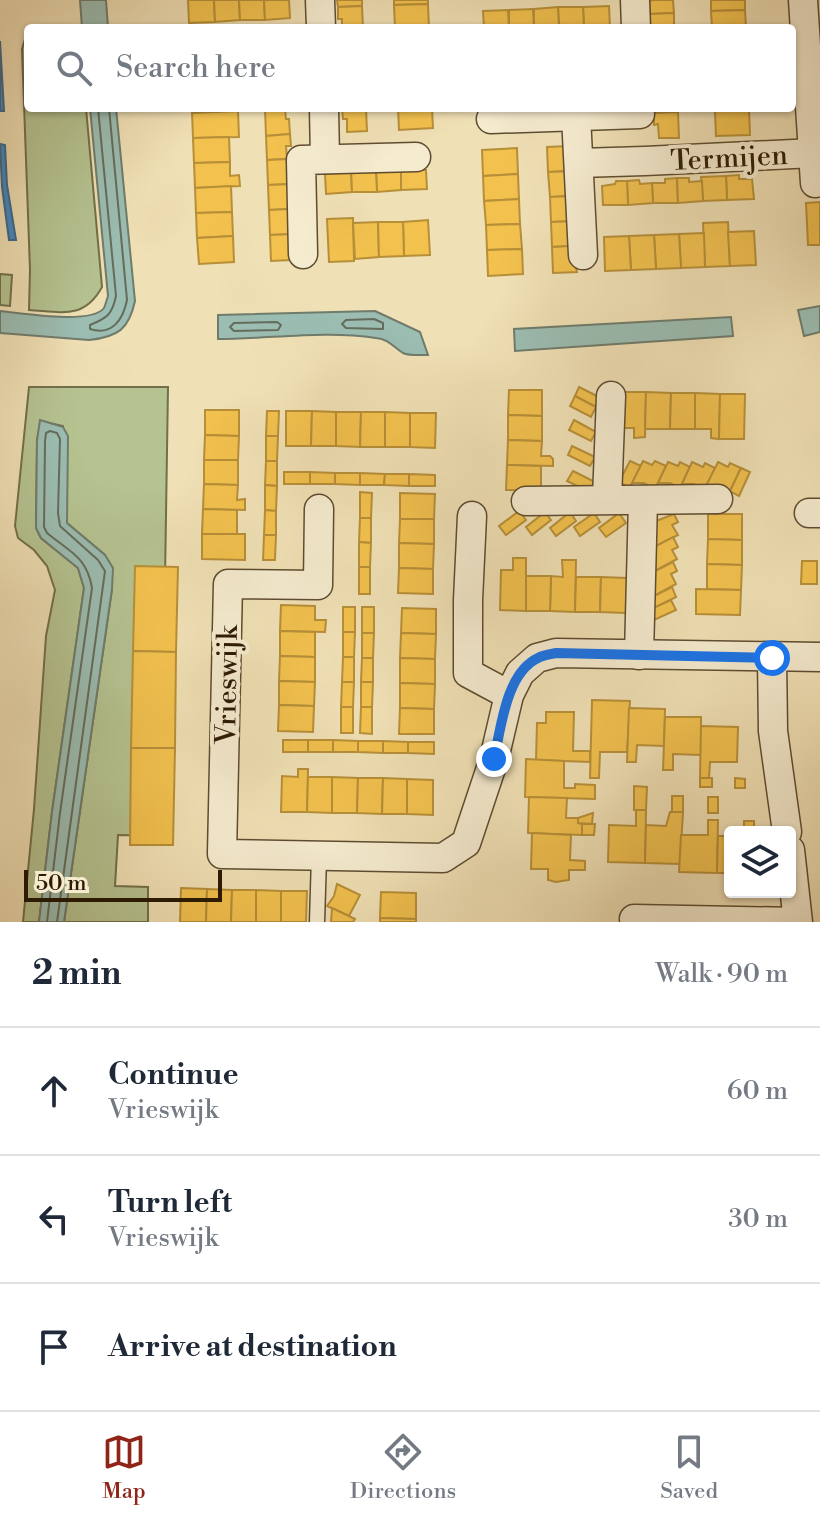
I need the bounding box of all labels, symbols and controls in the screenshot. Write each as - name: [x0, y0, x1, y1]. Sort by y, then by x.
- search box: [24, 24, 796, 112]
- icon: search: [52, 46, 96, 90]
- text: Search here: [116, 49, 276, 87]
- street label: Termijen: [670, 138, 789, 179]
- street label: Vrieswijk: [209, 624, 246, 746]
- route start: [754, 640, 790, 676]
- route end: [476, 741, 512, 777]
- map controls: [724, 826, 796, 898]
- button: layers: [724, 826, 796, 898]
- scale bar: [24, 866, 222, 902]
- text: 50 m: [36, 870, 87, 897]
- text: 2 min: [32, 953, 121, 995]
- text: Walk · 90 m: [656, 958, 788, 990]
- text: Continue: [108, 1056, 239, 1094]
- icon: ahead: [32, 1069, 76, 1113]
- text: 60 m: [727, 1075, 788, 1107]
- text: Vrieswijk: [108, 1094, 218, 1126]
- text: Turn left: [108, 1184, 232, 1222]
- icon: left: [32, 1197, 76, 1241]
- text: 30 m: [728, 1203, 788, 1235]
- text: Vrieswijk: [108, 1222, 218, 1254]
- icon: arrive: [32, 1325, 76, 1369]
- text: Arrive at destination: [108, 1328, 397, 1366]
- tab: Map: [102, 1430, 146, 1505]
- tab: Directions: [350, 1430, 456, 1505]
- tab: Saved: [660, 1430, 718, 1505]

